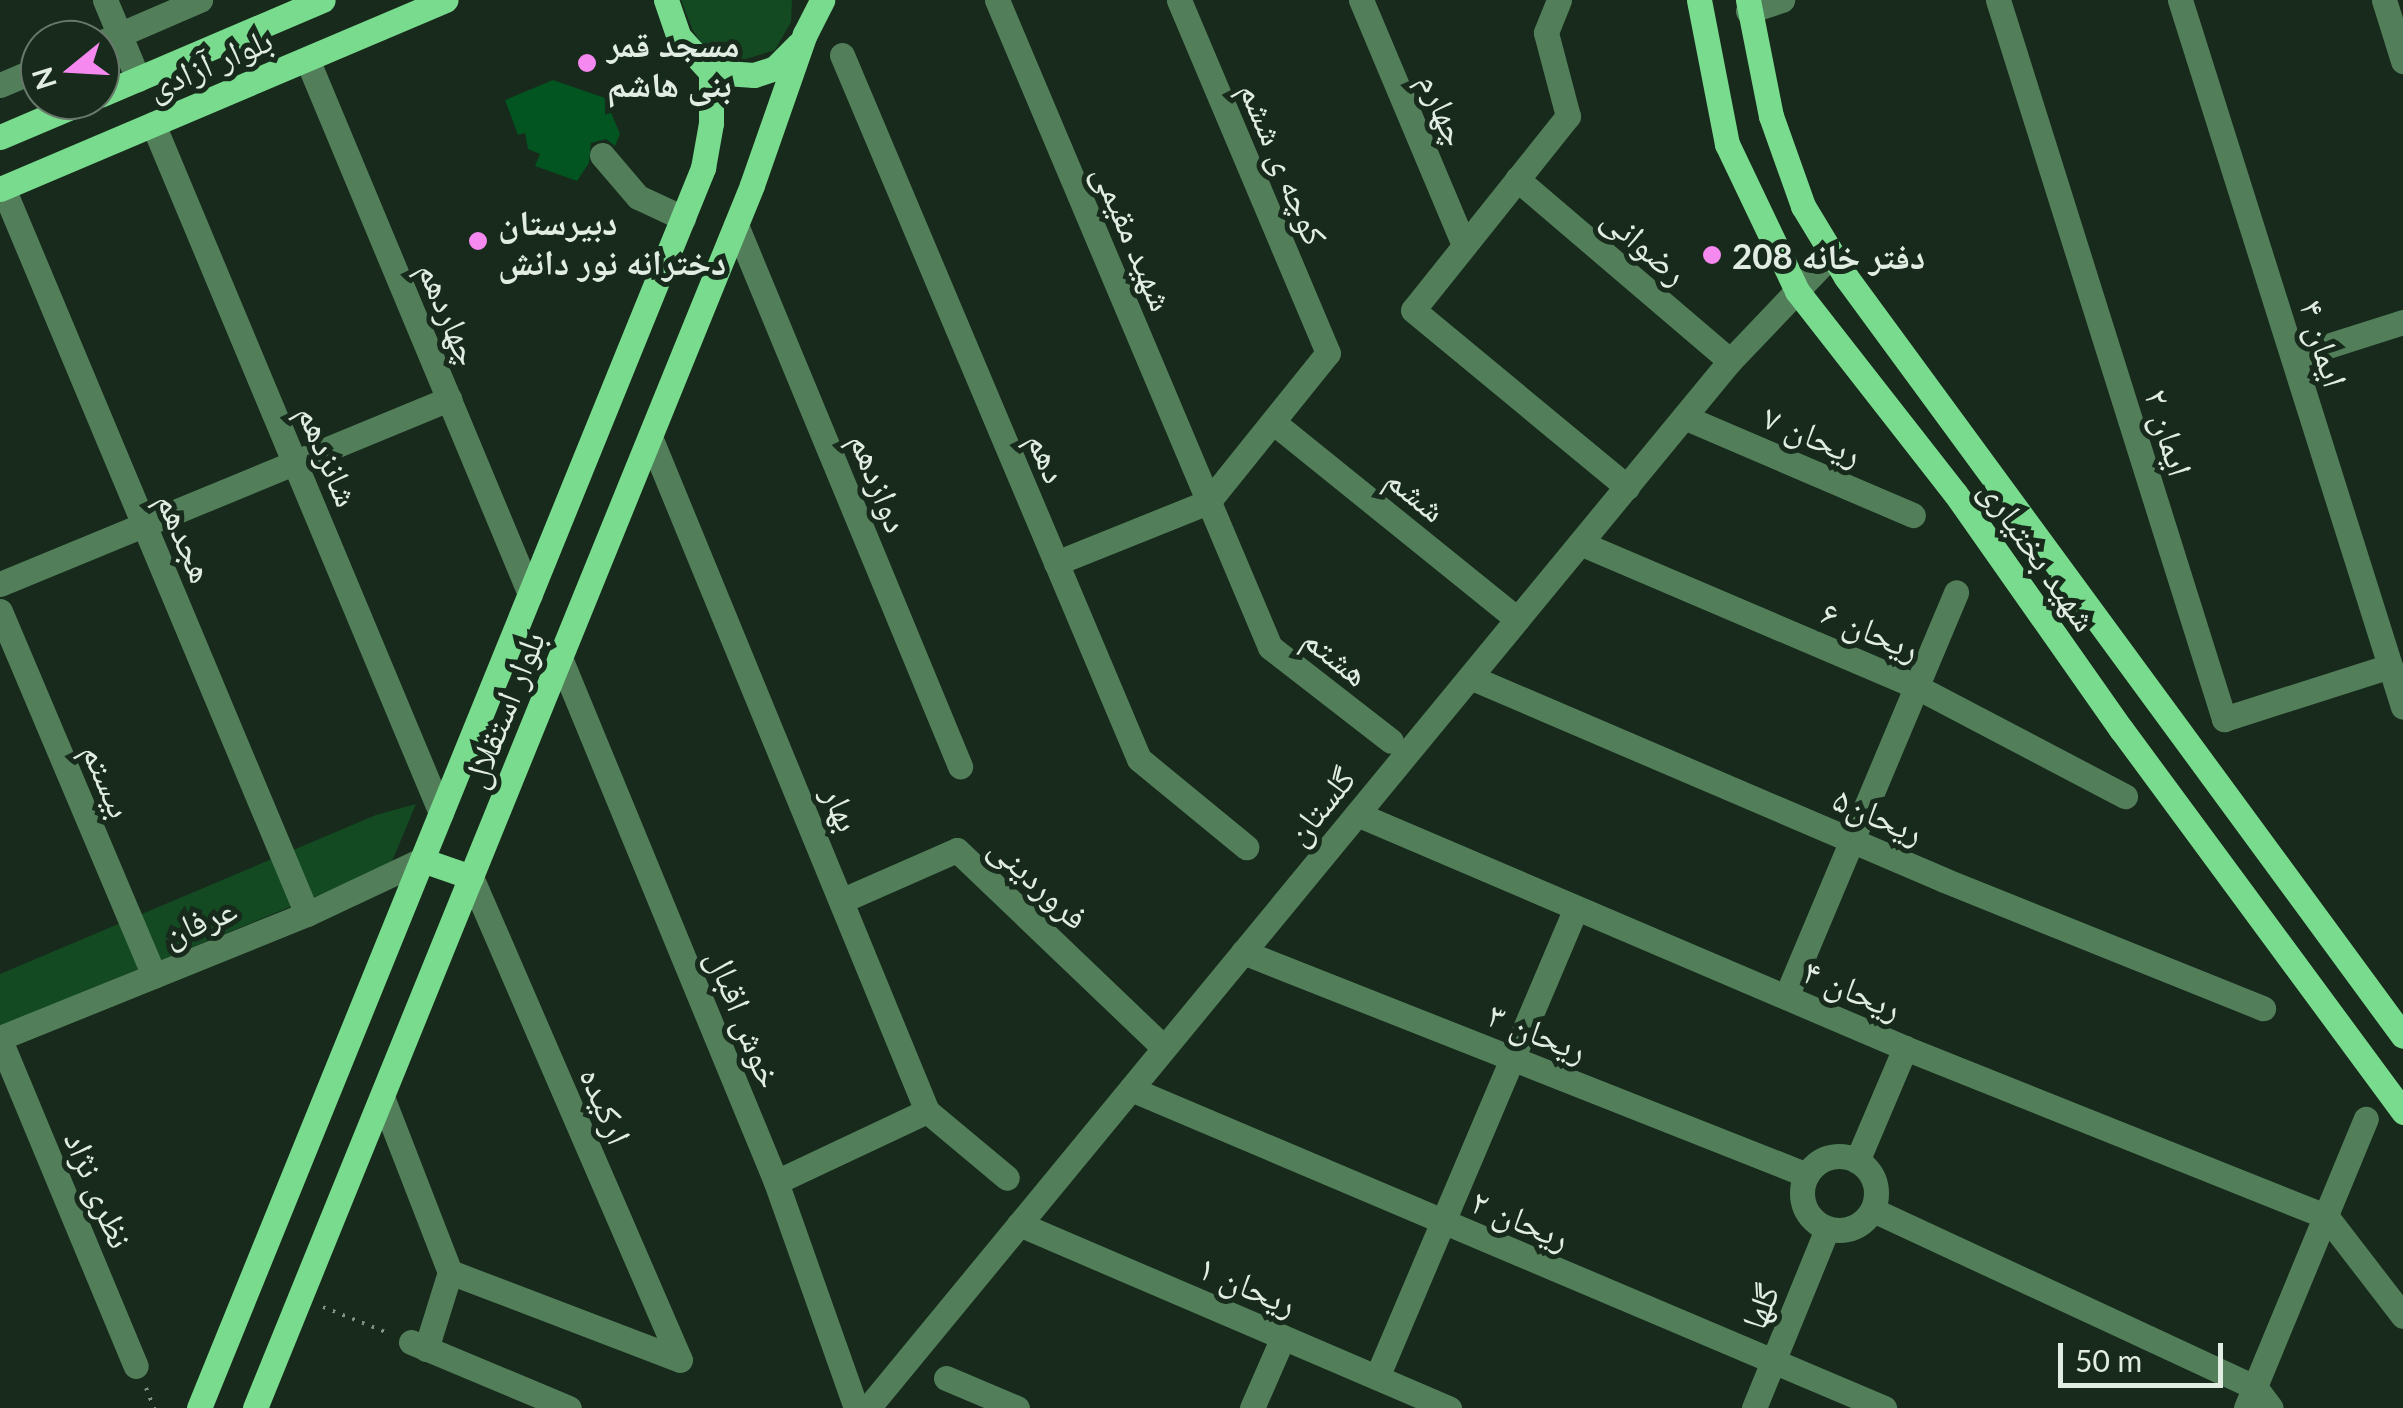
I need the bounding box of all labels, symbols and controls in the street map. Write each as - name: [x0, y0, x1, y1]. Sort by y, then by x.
- street label: بلوار آزادی: [140, 17, 278, 107]
- north arrow: [20, 20, 120, 120]
- place label: مسجد قمر بنی هاشم: [607, 22, 740, 104]
- marker: مسجد قمر بنی هاشم: [576, 52, 598, 74]
- text: N: [24, 63, 63, 94]
- street label: چهارم: [1411, 66, 1479, 152]
- street label: کوچه ی ششم: [1232, 75, 1338, 251]
- street label: شهید مقیمی: [1085, 157, 1185, 317]
- street label: رضوانی: [1595, 196, 1697, 292]
- place label: دبیرستان دخترانه نور دانش: [498, 200, 726, 282]
- marker: دبیرستان دخترانه نور دانش: [467, 230, 489, 252]
- place label: دفتر خانه 208: [1732, 234, 1925, 276]
- marker: دفتر خانه 208: [1701, 244, 1723, 266]
- street label: چهاردهم: [410, 255, 492, 371]
- street label: ایمان ۴: [2292, 294, 2358, 392]
- street label: ایمان ۲: [2137, 383, 2203, 481]
- street label: ریحان ۷: [1757, 395, 1869, 473]
- street label: شانزدهم: [290, 398, 370, 512]
- street label: دهم: [1020, 425, 1078, 489]
- street label: دوازدهم: [842, 426, 920, 538]
- street label: ششم: [1379, 456, 1455, 530]
- street label: شهید بختیاری: [1972, 470, 2108, 638]
- street label: هجدهم: [149, 486, 225, 588]
- street label: ریحان ۶: [1815, 590, 1927, 668]
- street label: هشتم: [1296, 616, 1378, 694]
- street label: بلوار استقلال: [452, 625, 552, 793]
- street label: بیستم: [75, 737, 143, 823]
- street label: گلستان: [1275, 757, 1363, 853]
- street label: ریحان۵: [1828, 776, 1930, 852]
- street label: بهار: [815, 779, 871, 837]
- street label: فروردینی: [982, 825, 1098, 937]
- street label: عرفان: [156, 886, 242, 954]
- street label: خوش اقبال: [699, 942, 793, 1094]
- street label: ریحان ۴: [1797, 949, 1909, 1027]
- street label: ریحان ۳: [1482, 992, 1594, 1070]
- street label: ارکیده: [572, 1060, 642, 1150]
- street label: نظری نژاد: [57, 1124, 143, 1254]
- street label: ریحان ۲: [1465, 1179, 1577, 1257]
- street label: ریحان ۱: [1192, 1245, 1304, 1323]
- street label: گلها: [1731, 1277, 1787, 1335]
- scale bar: [2063, 1323, 2228, 1385]
- text: 50 m: [2075, 1342, 2142, 1378]

